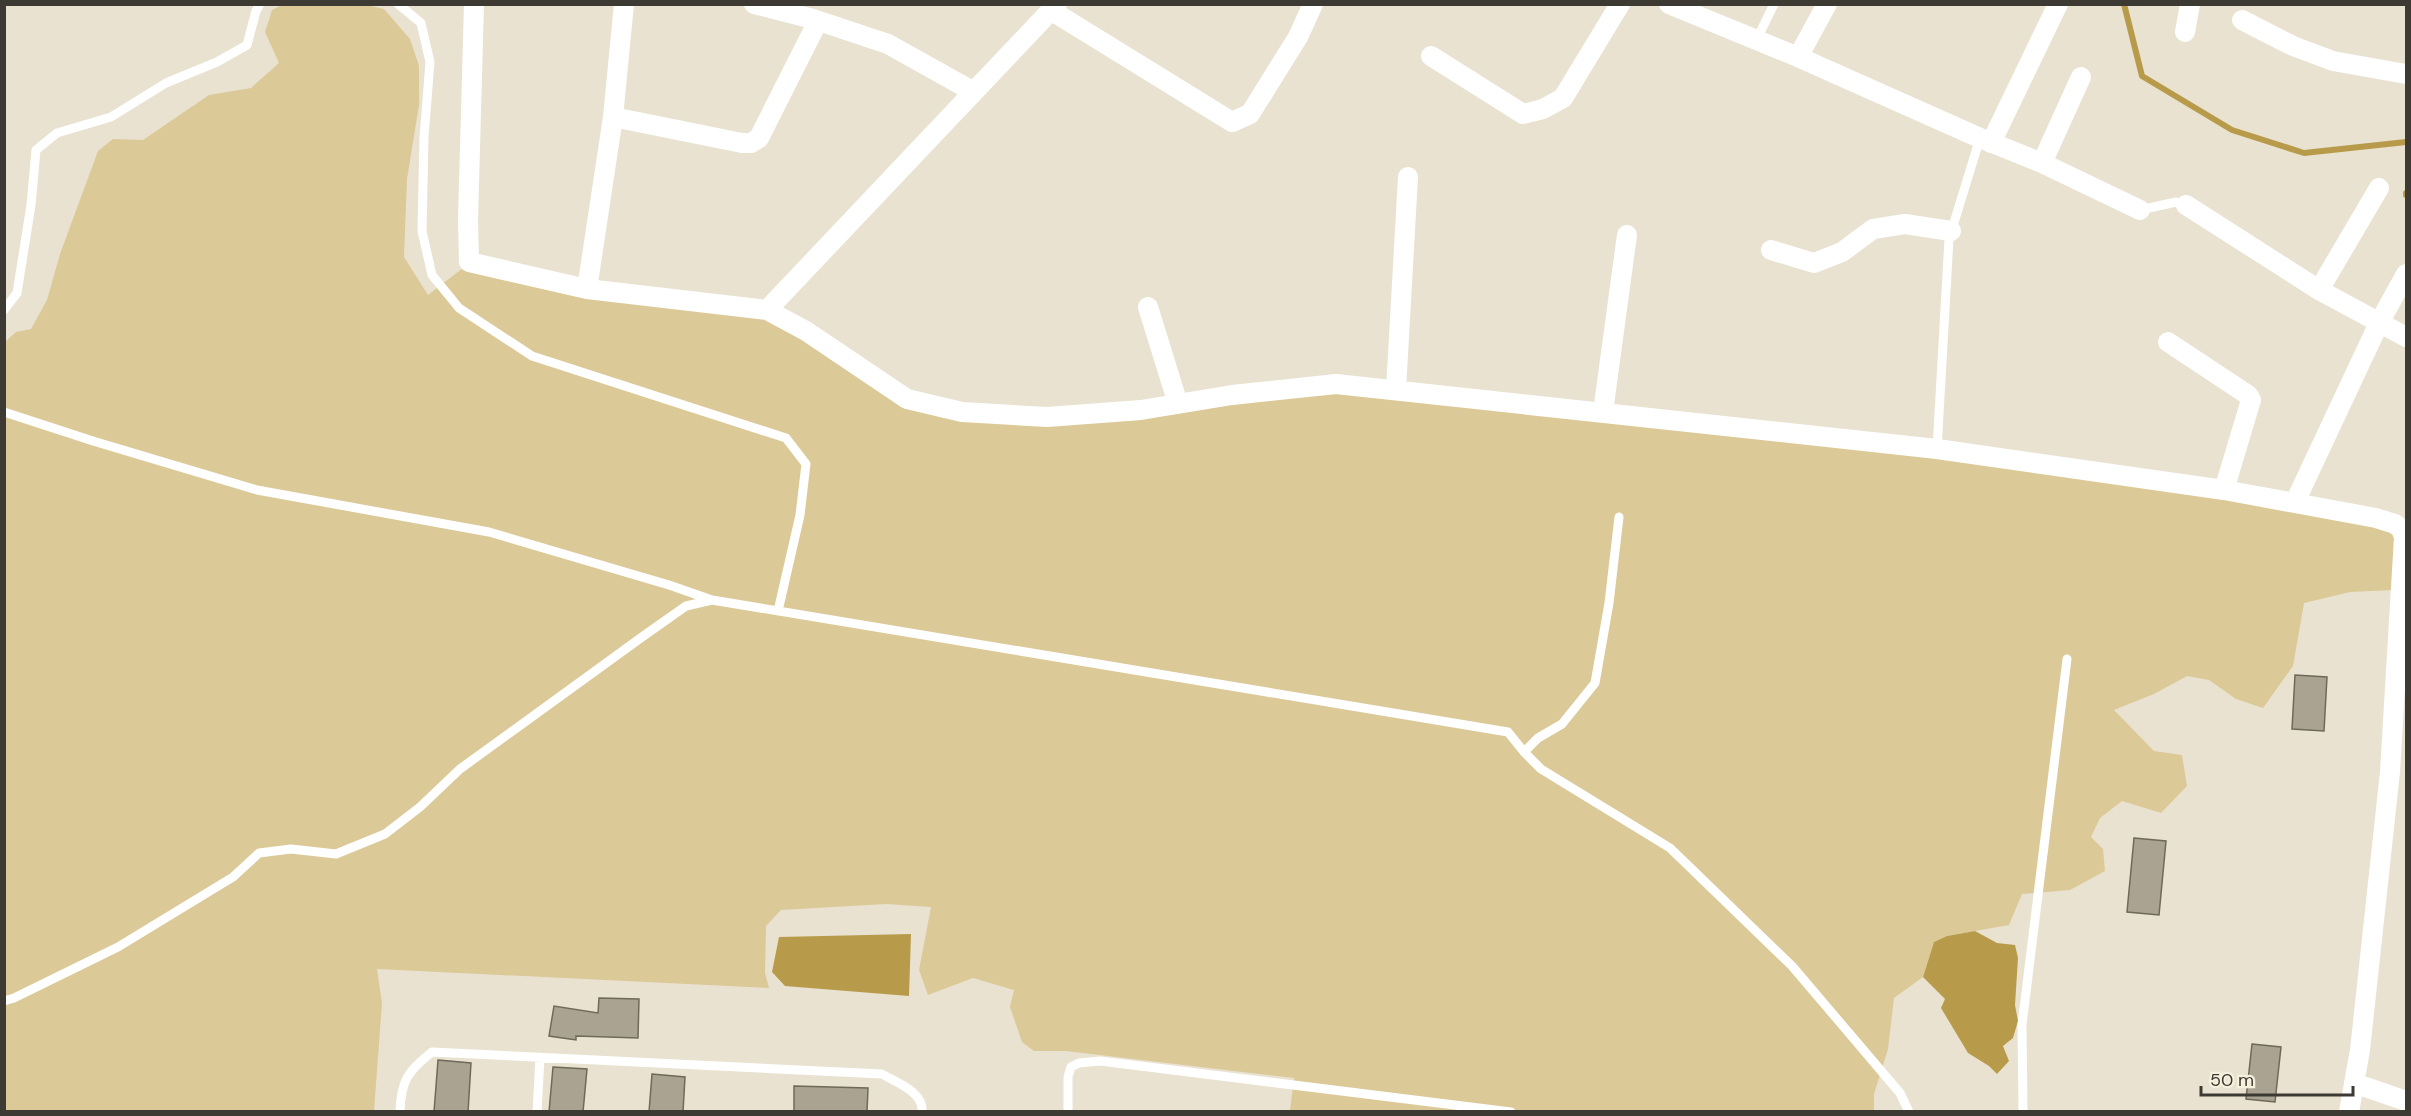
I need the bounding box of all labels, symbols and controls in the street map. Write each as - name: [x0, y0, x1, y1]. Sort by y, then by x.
- scale bar: [2201, 1059, 2352, 1097]
- text: 50 m: [2210, 1068, 2254, 1092]

